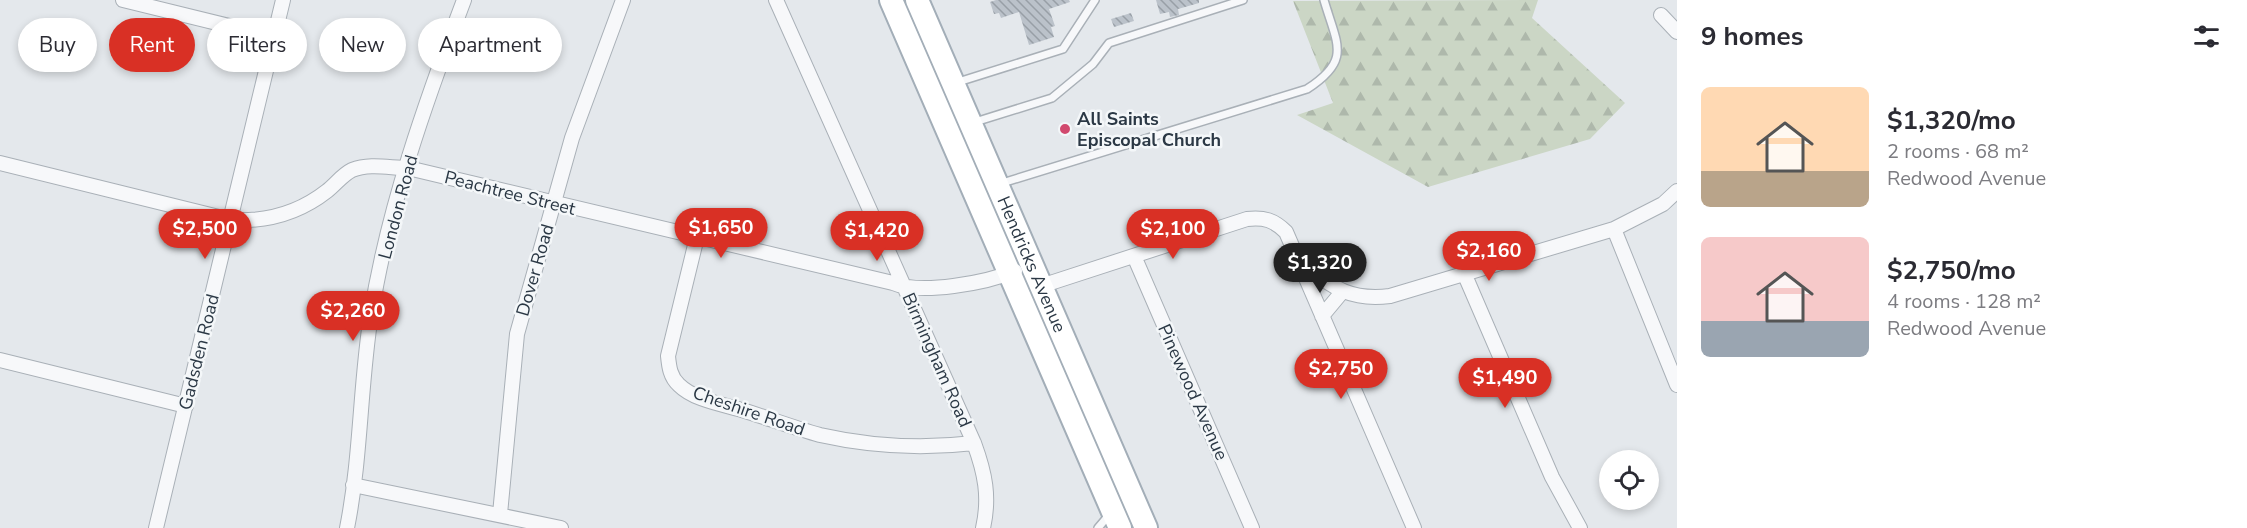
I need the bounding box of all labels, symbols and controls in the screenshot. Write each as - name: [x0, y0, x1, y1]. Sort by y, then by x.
- chip: Buy: [18, 18, 97, 72]
- chip: Rent: [109, 18, 195, 72]
- chip: Filters: [207, 18, 307, 72]
- chip: New: [319, 18, 406, 72]
- chip: Apartment: [418, 18, 562, 72]
- text: 9 homes: [1701, 19, 1803, 54]
- icon: filters: [2190, 20, 2223, 53]
- text: $1,320/mo: [1887, 103, 2016, 138]
- place label: All Saints Episcopal Church: [1077, 107, 1221, 152]
- icon: home: [1749, 111, 1821, 183]
- marker: All Saints Episcopal Church: [1058, 122, 1072, 136]
- text: 2 rooms · 68 m²: [1887, 138, 2029, 165]
- street label: London Road: [373, 152, 423, 262]
- street label: Peachtree Street: [442, 165, 579, 221]
- text: Redwood Avenue: [1887, 165, 2046, 192]
- street label: Hendricks Avenue: [991, 192, 1072, 336]
- pin: $1,650: [672, 208, 770, 259]
- pin: $2,500: [156, 209, 254, 260]
- pin: $2,100: [1124, 209, 1222, 260]
- pin: $1,420: [828, 211, 926, 262]
- text: $1,650: [689, 214, 753, 241]
- text: $2,500: [173, 215, 237, 242]
- text: $2,100: [1141, 215, 1205, 242]
- text: $1,420: [845, 217, 909, 244]
- street label: Dover Road: [510, 221, 560, 319]
- pin: $2,160: [1440, 231, 1538, 282]
- text: $2,160: [1457, 237, 1521, 264]
- pin: $1,320: [1271, 243, 1369, 294]
- text: $1,320: [1288, 249, 1352, 276]
- text: $2,750/mo: [1887, 253, 2016, 288]
- icon: home: [1749, 261, 1821, 333]
- text: 4 rooms · 128 m²: [1887, 288, 2041, 315]
- street label: Birmingham Road: [897, 289, 977, 431]
- pin: $2,260: [304, 291, 402, 342]
- street label: Gadsden Road: [173, 292, 225, 412]
- text: $2,260: [321, 297, 385, 324]
- text: Redwood Avenue: [1887, 315, 2046, 342]
- street label: Pinewood Avenue: [1152, 320, 1234, 464]
- pin: $2,750: [1292, 349, 1390, 400]
- text: $2,750: [1309, 355, 1373, 382]
- pin: $1,490: [1456, 358, 1554, 409]
- text: $1,490: [1473, 364, 1537, 391]
- street label: Cheshire Road: [690, 381, 808, 441]
- map controls: [1599, 450, 1659, 510]
- button: locate: [1599, 450, 1659, 510]

